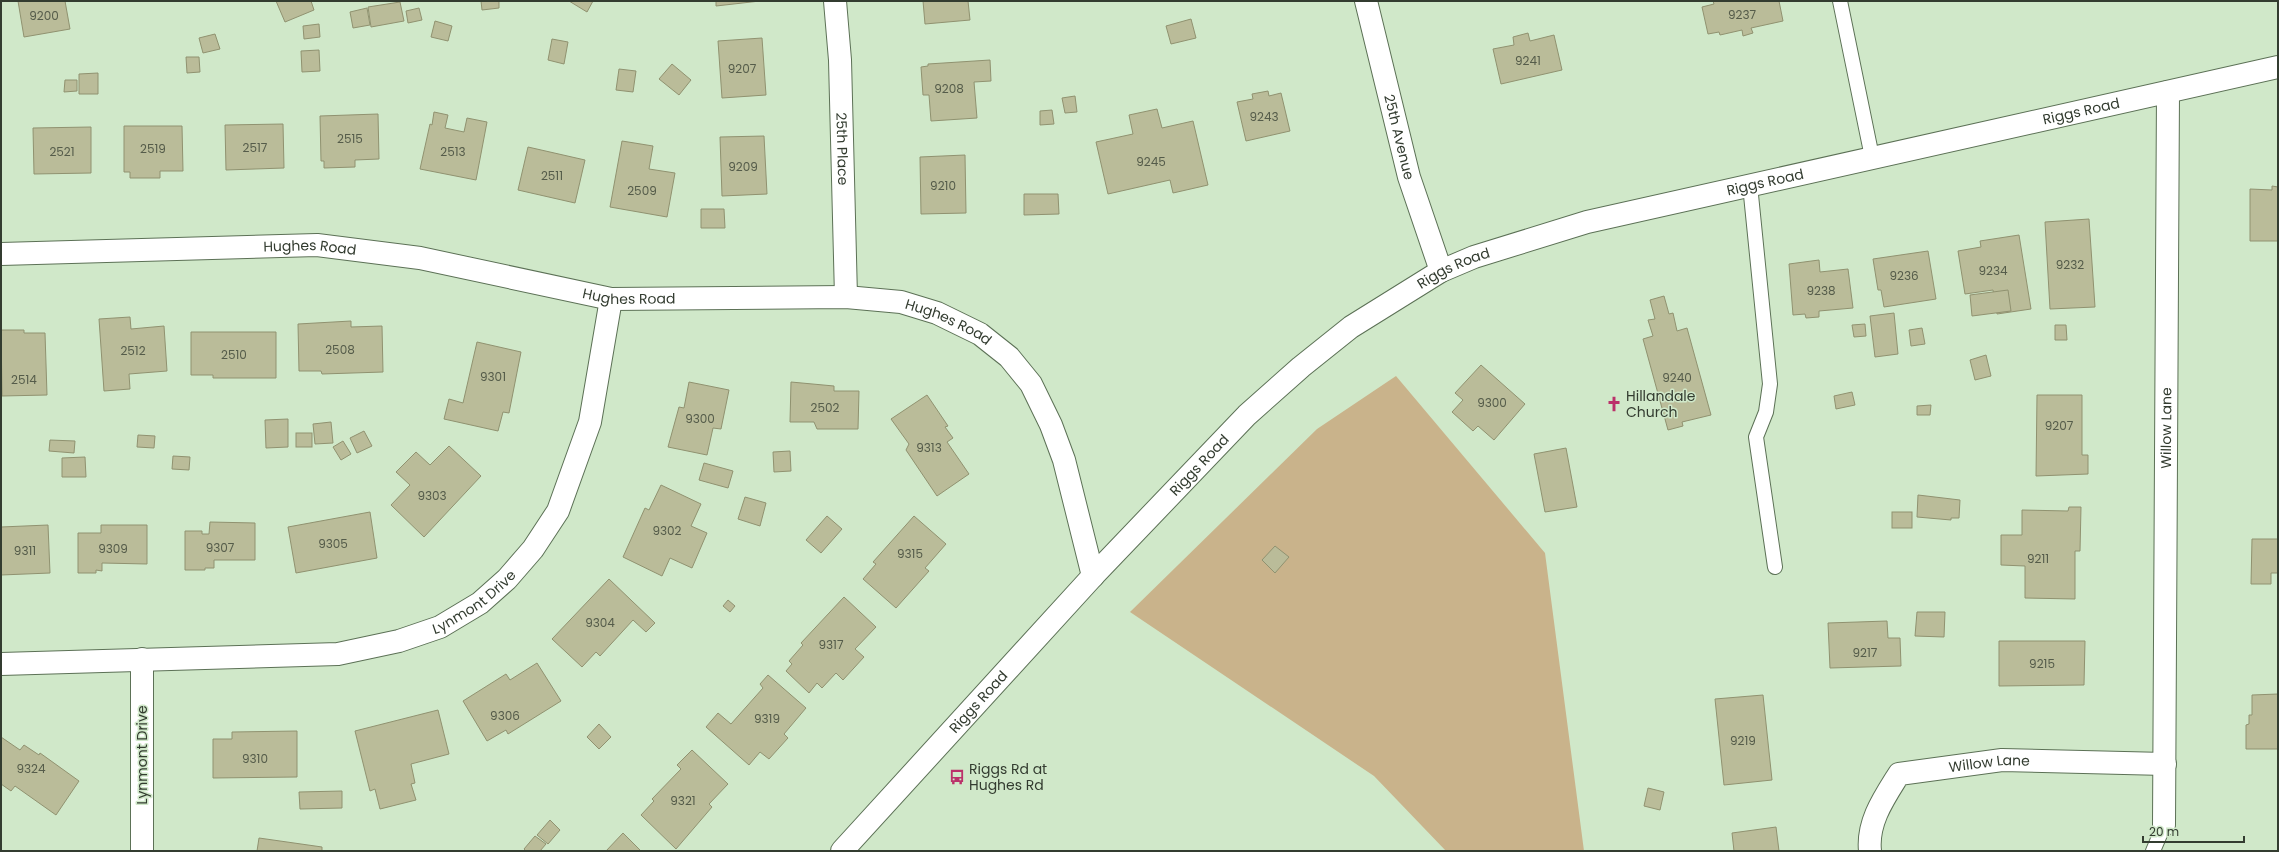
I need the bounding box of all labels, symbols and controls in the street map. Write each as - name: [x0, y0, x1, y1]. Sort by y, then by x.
- house number: 9237: [1728, 6, 1756, 23]
- house number: 9200: [29, 7, 59, 24]
- house number: 9241: [1515, 52, 1541, 69]
- house number: 9207: [728, 60, 757, 77]
- house number: 9208: [934, 80, 964, 97]
- street label: 25th Avenue: [1379, 92, 1419, 182]
- street label: Riggs Road: [2041, 93, 2122, 129]
- house number: 9243: [1249, 108, 1279, 125]
- street label: 25th Place: [831, 112, 853, 186]
- house number: 2515: [337, 130, 363, 147]
- house number: 2517: [243, 139, 268, 156]
- house number: 2519: [140, 140, 166, 157]
- house number: 2521: [49, 143, 75, 160]
- house number: 2513: [440, 143, 466, 160]
- house number: 9245: [1136, 153, 1166, 170]
- house number: 9209: [728, 158, 758, 175]
- street label: Riggs Road: [1725, 164, 1805, 200]
- house number: 2511: [541, 167, 563, 184]
- house number: 9210: [930, 177, 956, 194]
- house number: 2509: [627, 182, 657, 199]
- street label: Hughes Road: [263, 235, 357, 260]
- street label: Riggs Road: [1413, 243, 1492, 294]
- house number: 9232: [2056, 256, 2084, 273]
- house number: 9234: [1978, 262, 2008, 279]
- house number: 9236: [1889, 267, 1919, 284]
- house number: 9238: [1806, 282, 1836, 299]
- street label: Hughes Road: [581, 283, 675, 309]
- street label: Hughes Road: [903, 294, 996, 350]
- house number: 2508: [325, 341, 355, 358]
- house number: 2512: [120, 342, 146, 359]
- house number: 2510: [221, 346, 247, 363]
- house number: 9301: [480, 368, 506, 385]
- house number: 9240: [1662, 369, 1692, 386]
- house number: 2514: [11, 371, 37, 388]
- place label: Hillandale Church: [1626, 386, 1696, 422]
- street label: Willow Lane: [2156, 387, 2176, 469]
- house number: 9300: [1477, 394, 1507, 411]
- church icon: Hillandale Church: [1605, 395, 1623, 413]
- house number: 2502: [811, 399, 840, 416]
- house number: 9300: [685, 410, 715, 427]
- house number: 9207: [2045, 417, 2074, 434]
- street label: Riggs Road: [1165, 430, 1234, 500]
- house number: 9313: [916, 439, 942, 456]
- house number: 9303: [417, 487, 447, 504]
- house number: 9302: [652, 522, 682, 539]
- house number: 9305: [318, 535, 348, 552]
- house number: 9307: [206, 539, 235, 556]
- house number: 9309: [98, 540, 128, 557]
- house number: 9311: [14, 542, 36, 559]
- house number: 9315: [897, 545, 923, 562]
- house number: 9211: [2027, 550, 2049, 567]
- street label: Lynmont Drive: [430, 565, 521, 639]
- house number: 9304: [585, 614, 615, 631]
- house number: 9317: [818, 636, 844, 653]
- house number: 9217: [1853, 644, 1878, 661]
- house number: 9215: [2029, 655, 2055, 672]
- street label: Riggs Road: [944, 666, 1012, 737]
- street label: Lynmont Drive: [132, 705, 152, 805]
- house number: 9306: [490, 707, 520, 724]
- house number: 9319: [754, 710, 780, 727]
- house number: 9219: [1730, 732, 1756, 749]
- house number: 9310: [242, 750, 268, 767]
- street label: Willow Lane: [1948, 750, 2030, 777]
- place label: Riggs Rd at Hughes Rd: [969, 759, 1047, 795]
- house number: 9324: [16, 760, 46, 777]
- bus stop icon: Riggs Rd at Hughes Rd: [948, 768, 966, 786]
- house number: 9321: [670, 792, 696, 809]
- scale bar: [2143, 818, 2244, 844]
- text: 20 m: [2149, 823, 2179, 840]

